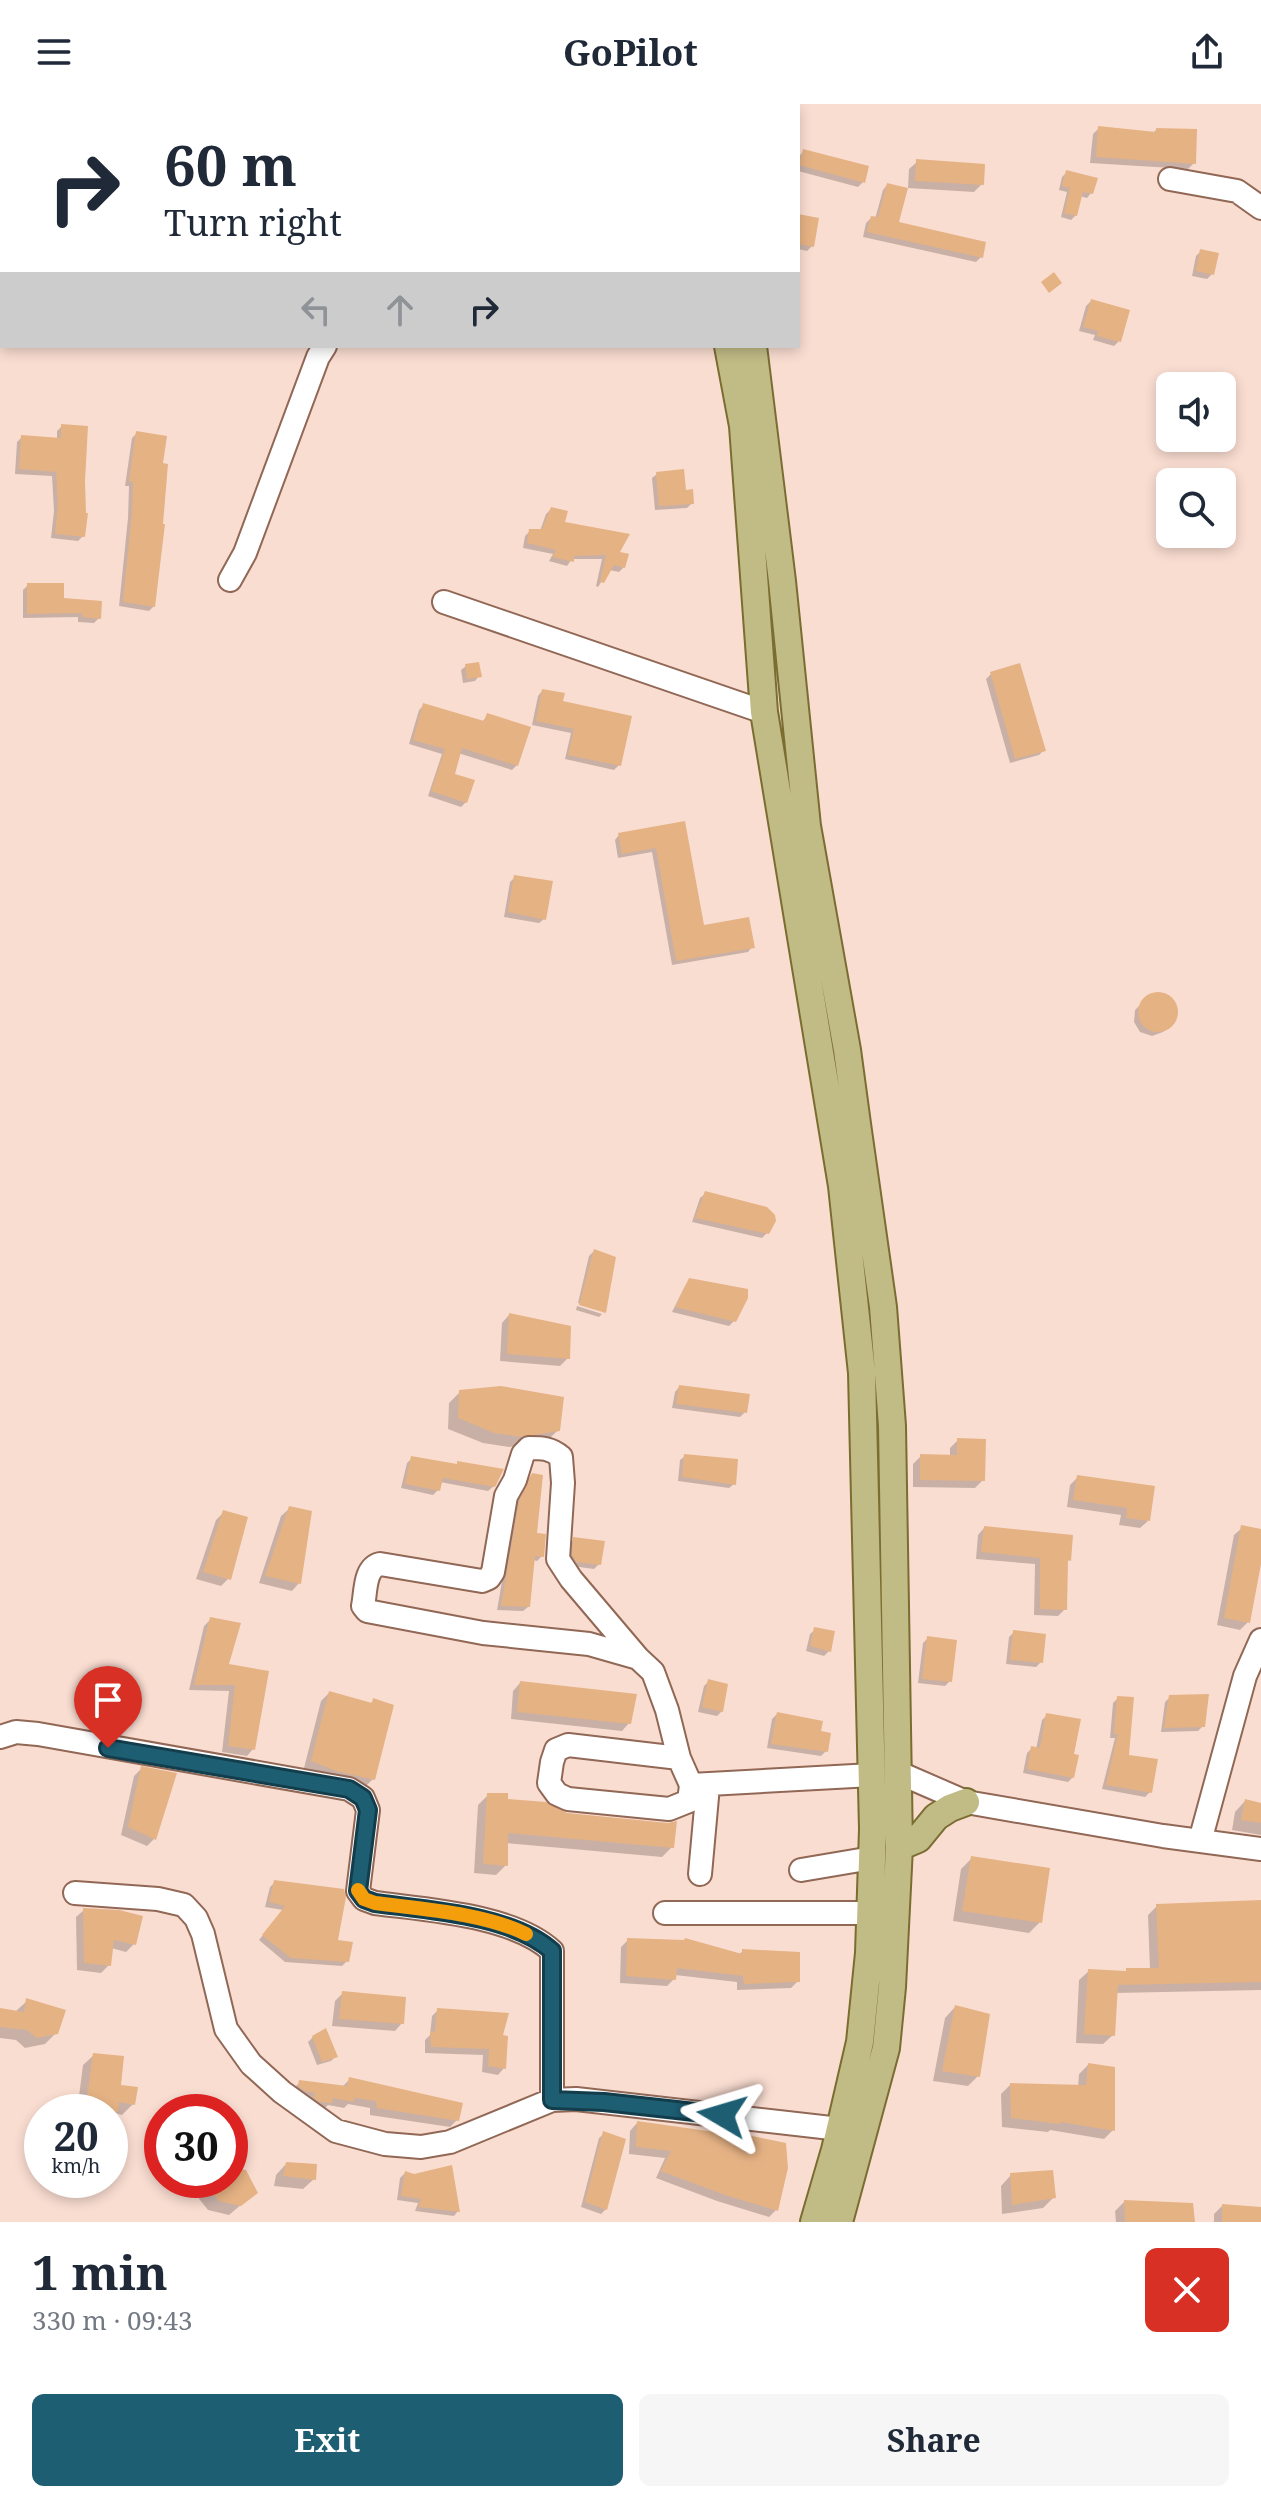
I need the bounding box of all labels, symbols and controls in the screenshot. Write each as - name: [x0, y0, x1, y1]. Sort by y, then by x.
- text: GoPilot: [563, 28, 698, 77]
- icon: menu: [32, 30, 76, 74]
- icon: share: [1185, 30, 1229, 74]
- text: 60 m: [164, 126, 297, 202]
- icon: right: [32, 136, 136, 240]
- text: Turn right: [164, 198, 342, 247]
- icon: left: [294, 288, 338, 332]
- icon: ahead: [378, 288, 422, 332]
- icon: right: [462, 288, 506, 332]
- map controls: [1156, 372, 1236, 548]
- button: sound: [1156, 372, 1236, 452]
- button: search: [1156, 468, 1236, 548]
- pin: [74, 1666, 142, 1748]
- icon: arrive: [86, 1678, 130, 1722]
- position arrow: [680, 2073, 764, 2157]
- speed limit sign: 30: [144, 2094, 248, 2198]
- text: 20: [53, 2108, 99, 2163]
- text: km/h: [51, 2152, 101, 2179]
- text: 1 min: [32, 2239, 168, 2304]
- button: close: [1145, 2248, 1229, 2332]
- text: 330 m · 09:43: [32, 2302, 193, 2338]
- button: Exit: [32, 2394, 623, 2486]
- button: Share: [639, 2394, 1229, 2486]

